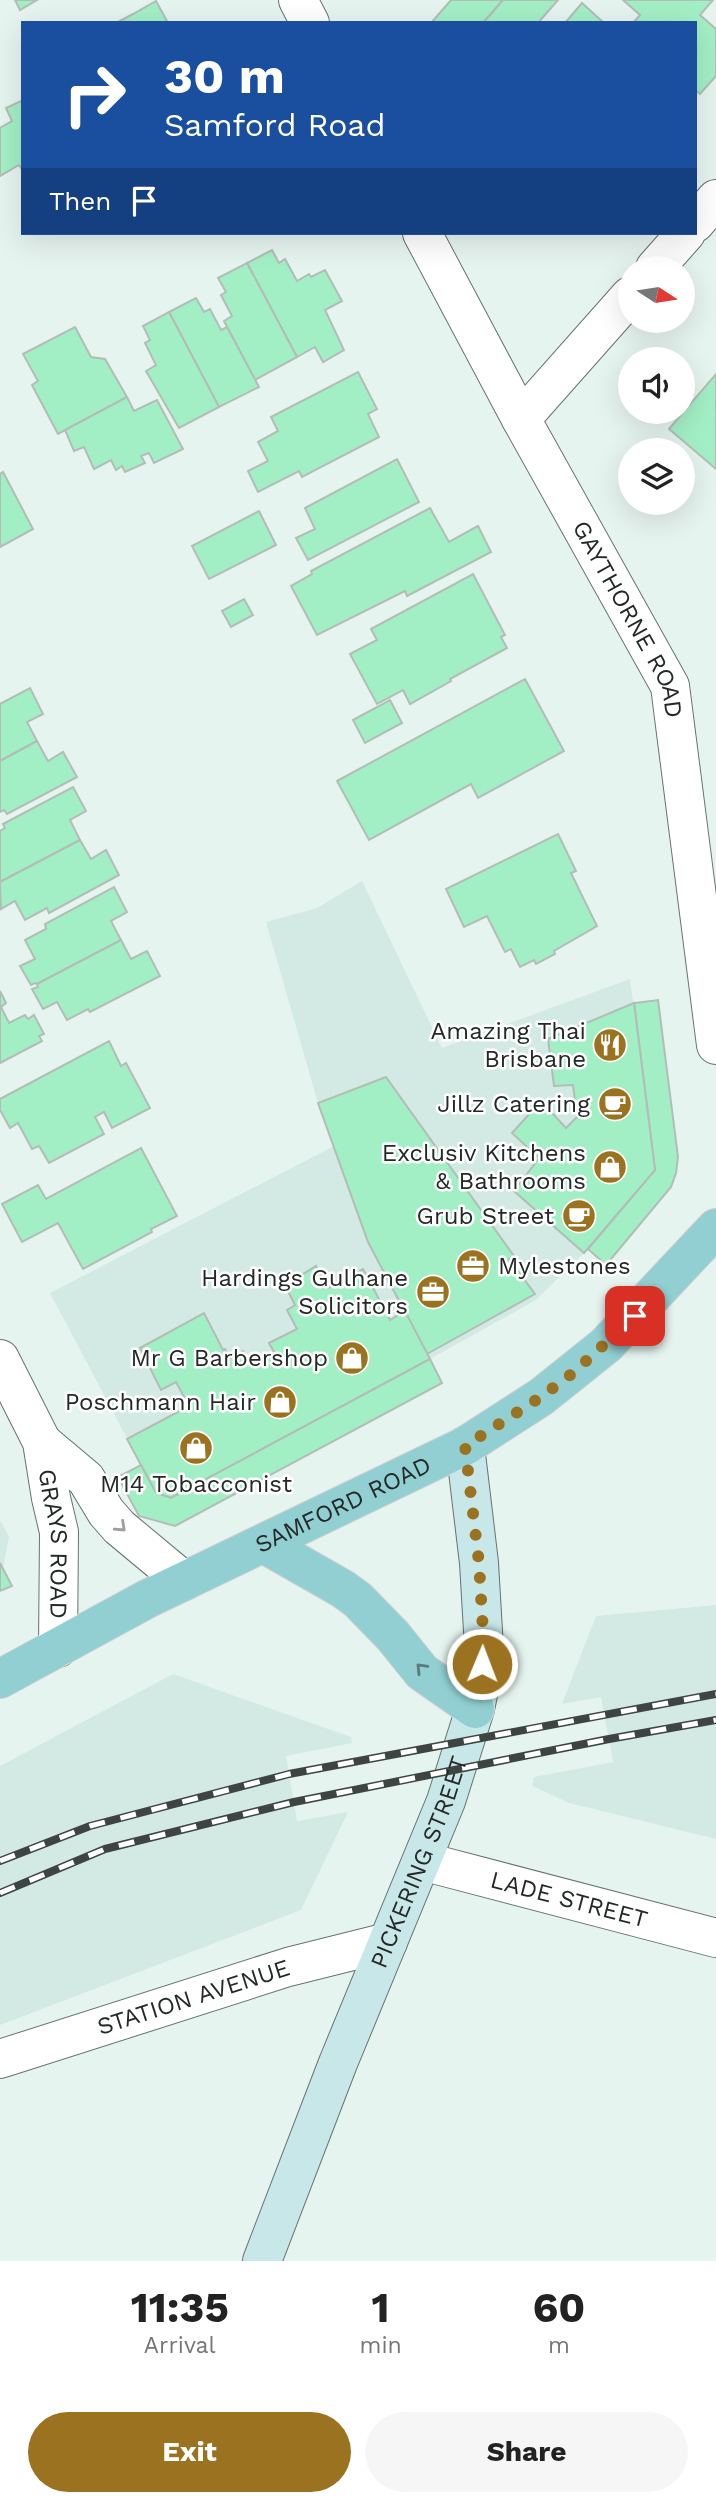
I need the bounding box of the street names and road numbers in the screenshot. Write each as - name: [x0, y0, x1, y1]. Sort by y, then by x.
- street label: GAYTHORNE ROAD: [567, 516, 688, 720]
- street label: SAMFORD ROAD: [251, 1450, 436, 1559]
- street label: GRAYS ROAD: [33, 1467, 73, 1619]
- street label: PICKERING STREET: [365, 1752, 473, 1972]
- street label: LADE STREET: [487, 1866, 651, 1933]
- street label: STATION AVENUE: [94, 1953, 293, 2041]

